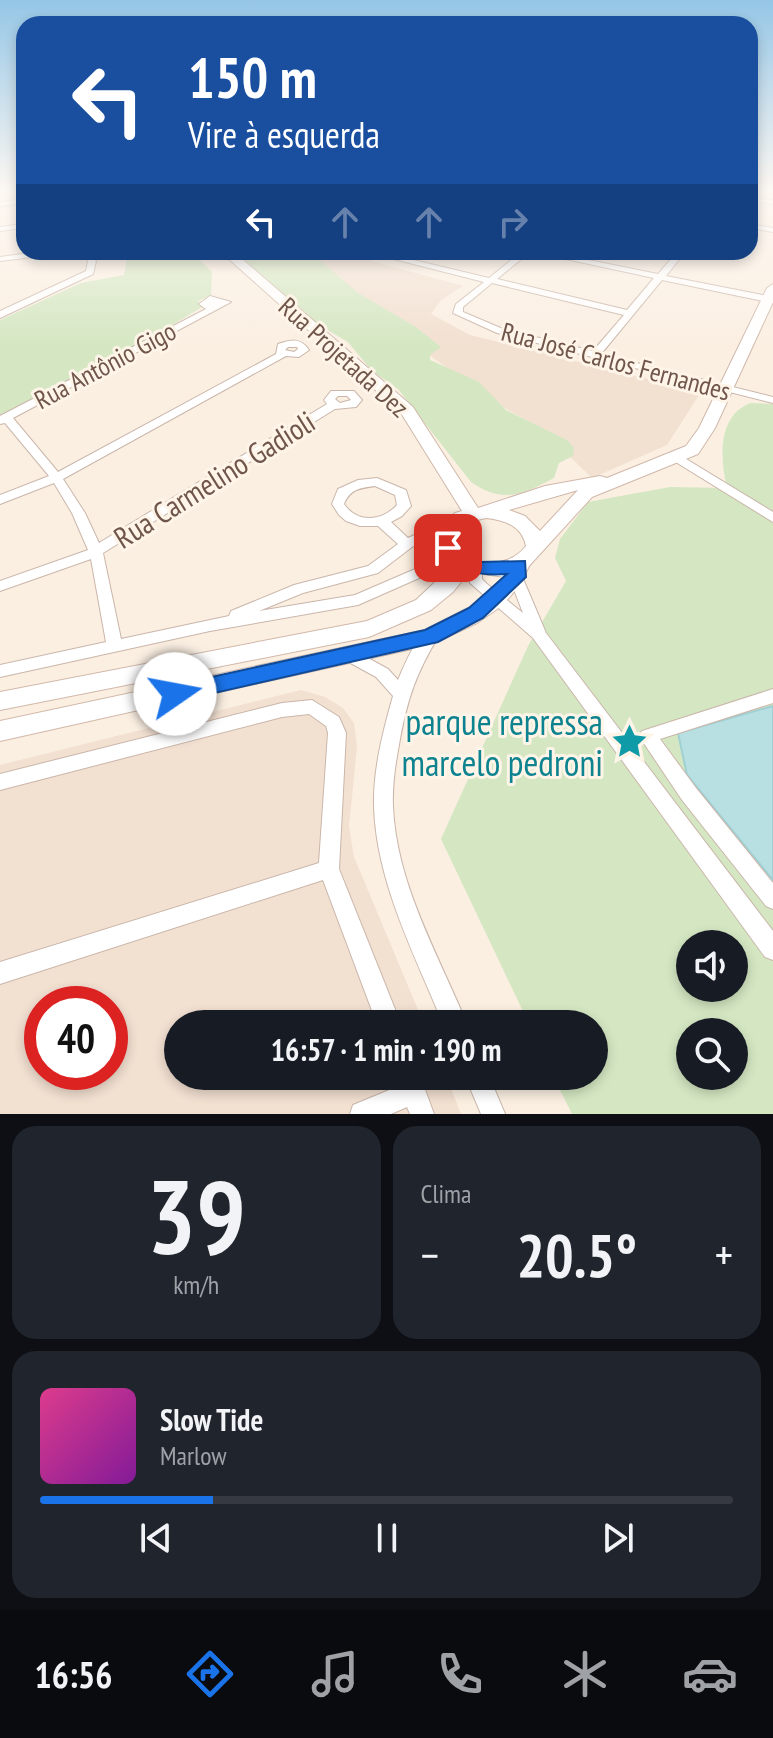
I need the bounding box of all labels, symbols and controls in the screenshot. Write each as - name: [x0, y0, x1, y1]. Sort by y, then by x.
- text: 150 m: [188, 41, 317, 113]
- icon: left: [56, 48, 160, 152]
- text: Vire à esquerda: [188, 111, 380, 158]
- icon: left: [239, 200, 283, 244]
- icon: ahead: [323, 200, 367, 244]
- icon: ahead: [407, 200, 451, 244]
- icon: right: [491, 200, 535, 244]
- street label: Rua Projetada Dez: [272, 290, 416, 424]
- street label: Rua Antônio Gigo: [29, 314, 181, 416]
- street label: Rua José Carlos Fernandes: [498, 315, 734, 407]
- street label: Rua Carmelino Gadioli: [106, 402, 322, 556]
- pin: [414, 514, 482, 582]
- icon: arrive: [426, 526, 470, 570]
- position arrow: [133, 652, 217, 736]
- place label: parque repressa marcelo pedroni: [402, 698, 603, 786]
- place icon: parque repressa marcelo pedroni: [610, 723, 648, 761]
- map controls: [676, 930, 748, 1090]
- button: sound: [676, 930, 748, 1002]
- speed limit sign: 40: [24, 986, 128, 1090]
- button: search: [676, 1018, 748, 1090]
- text: 16:57 · 1 min · 190 m: [271, 1030, 501, 1069]
- text: 39: [147, 1148, 246, 1283]
- text: Clima: [421, 1177, 471, 1210]
- text: 20.5°: [516, 1216, 637, 1294]
- text: −: [421, 1226, 439, 1283]
- text: +: [715, 1226, 733, 1283]
- text: km/h: [173, 1268, 219, 1301]
- text: Slow Tide: [160, 1400, 263, 1439]
- text: Marlow: [160, 1439, 226, 1472]
- icon: previous: [134, 1516, 178, 1560]
- icon: pause: [365, 1516, 409, 1560]
- icon: next: [596, 1516, 640, 1560]
- icon: directions: [182, 1646, 238, 1702]
- icon: music: [307, 1646, 363, 1702]
- icon: phone: [432, 1646, 488, 1702]
- icon: climate: [557, 1646, 613, 1702]
- icon: car: [682, 1646, 738, 1702]
- text: 16:56: [35, 1651, 112, 1698]

